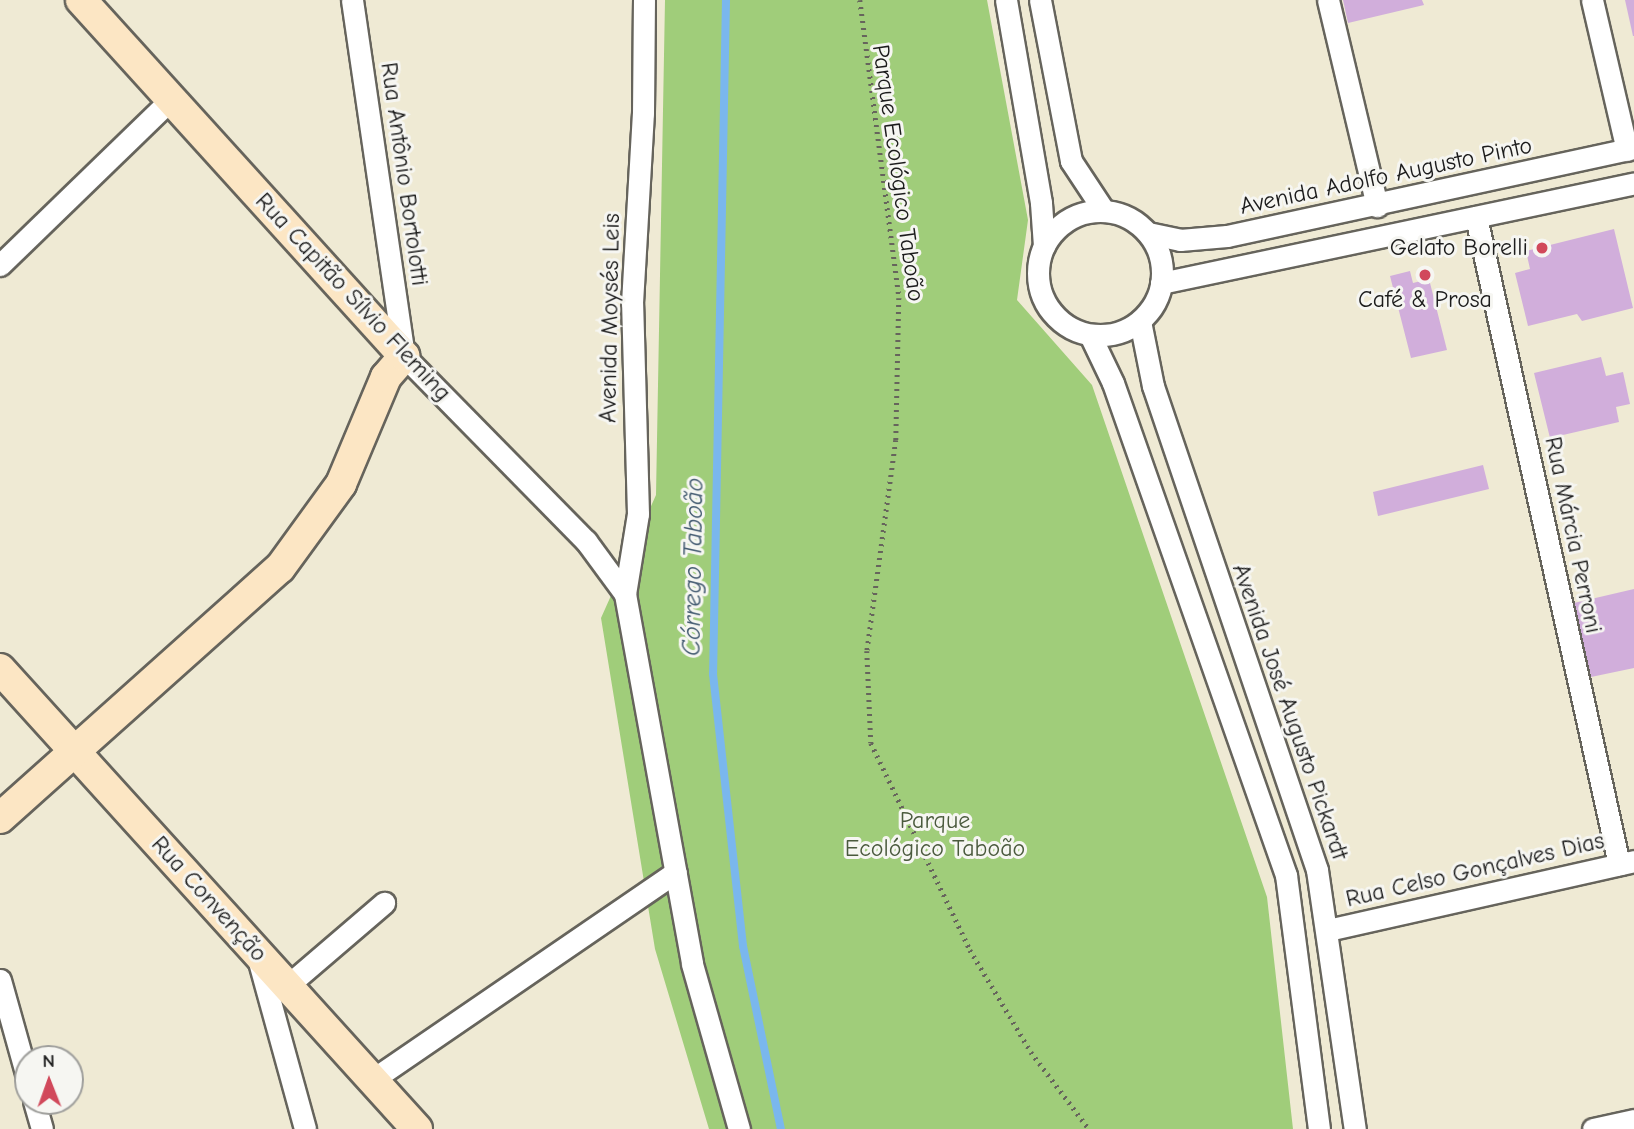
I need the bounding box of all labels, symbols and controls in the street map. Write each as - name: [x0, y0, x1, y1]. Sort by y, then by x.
- street label: Parque Ecológico Taboão: [866, 43, 930, 303]
- street label: Rua Antônio Bortolotti: [374, 60, 434, 288]
- street label: Avenida Adolfo Augusto Pinto: [1237, 131, 1535, 221]
- street label: Rua Capitão Sílvio Fleming: [249, 187, 457, 407]
- street label: Avenida Moysés Leis: [594, 213, 626, 423]
- place label: Gelato Borelli: [1390, 234, 1528, 262]
- marker: Gelato Borelli: [1534, 240, 1550, 256]
- marker: Café & Prosa: [1417, 267, 1433, 283]
- place label: Café & Prosa: [1358, 286, 1492, 314]
- street label: Rua Márcia Perroni: [1538, 434, 1608, 636]
- water label: Córrego Taboão: [677, 478, 711, 656]
- street label: Avenida José Augusto Pickardt: [1226, 560, 1354, 864]
- park label: Parque Ecológico Taboão: [845, 807, 1025, 863]
- street label: Rua Celso Gonçalves Dias: [1343, 826, 1607, 914]
- street label: Rua Convenção: [145, 830, 273, 968]
- north arrow: [14, 1045, 84, 1115]
- text: N: [42, 1050, 55, 1072]

